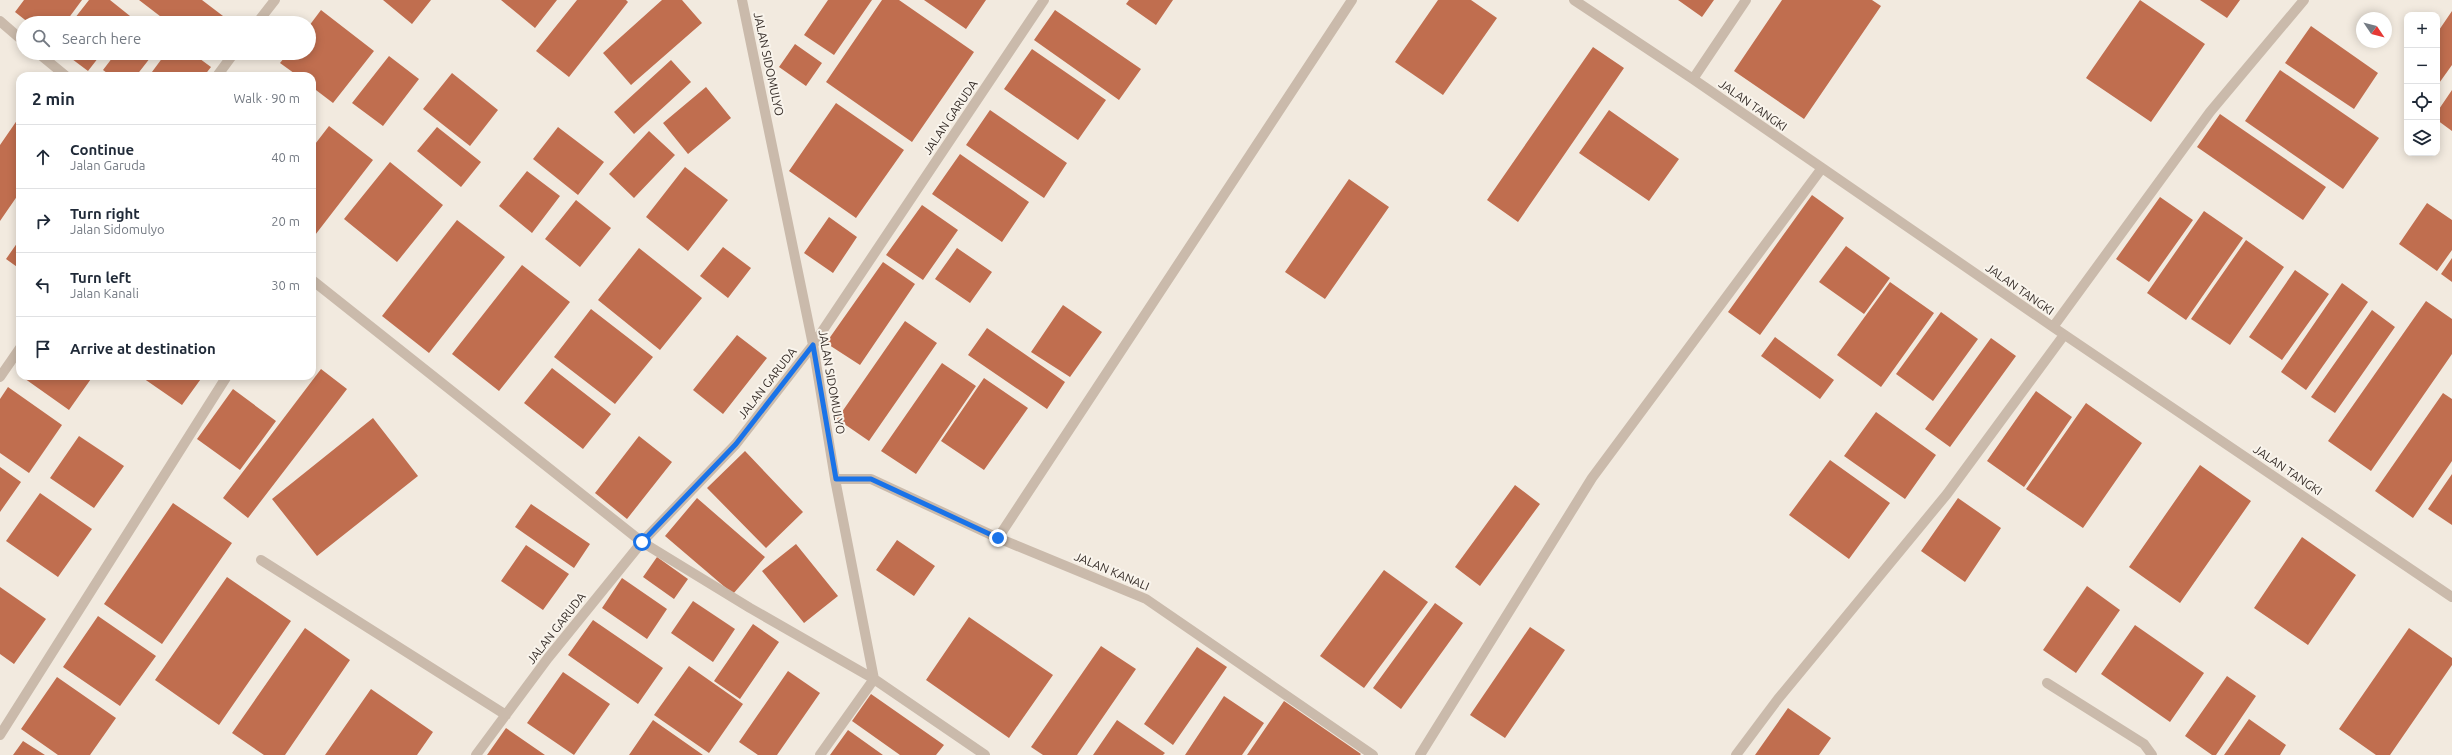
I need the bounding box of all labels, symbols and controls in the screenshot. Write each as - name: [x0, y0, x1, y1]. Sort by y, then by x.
- street label: JALAN SIDOMULYO: [752, 11, 786, 117]
- north arrow: [2356, 12, 2392, 48]
- map controls: [2404, 12, 2440, 156]
- button: +: [2404, 12, 2440, 48]
- search box: [16, 16, 316, 60]
- icon: search: [30, 27, 52, 49]
- text: Search here: [62, 30, 141, 47]
- button: −: [2404, 48, 2440, 84]
- street label: JALAN GARUDA: [920, 77, 980, 157]
- street label: JALAN TANGKI: [1717, 77, 1789, 133]
- button: locate: [2404, 84, 2440, 120]
- text: 2 min: [32, 89, 75, 108]
- text: Walk · 90 m: [234, 91, 300, 105]
- button: layers: [2404, 120, 2440, 156]
- text: Continue: [70, 141, 134, 158]
- icon: ahead: [32, 146, 54, 168]
- text: 40 m: [271, 150, 300, 164]
- text: Jalan Garuda: [70, 158, 146, 172]
- text: Turn right: [70, 205, 140, 222]
- icon: right: [32, 210, 54, 232]
- text: 20 m: [271, 214, 300, 228]
- text: Jalan Sidomulyo: [70, 222, 165, 236]
- street label: JALAN TANGKI: [1984, 261, 2056, 317]
- text: Turn left: [70, 269, 131, 286]
- icon: left: [32, 274, 54, 296]
- text: 30 m: [271, 278, 300, 292]
- text: Jalan Kanali: [70, 286, 139, 300]
- street label: JALAN SIDOMULYO: [816, 329, 848, 435]
- icon: arrive: [32, 338, 54, 360]
- text: Arrive at destination: [70, 340, 216, 357]
- street label: JALAN GARUDA: [735, 345, 799, 421]
- street label: JALAN TANGKI: [2251, 442, 2325, 498]
- route end: [989, 529, 1007, 547]
- route start: [633, 533, 651, 551]
- street label: JALAN KANALI: [1073, 549, 1151, 593]
- street label: JALAN GARUDA: [524, 590, 588, 666]

